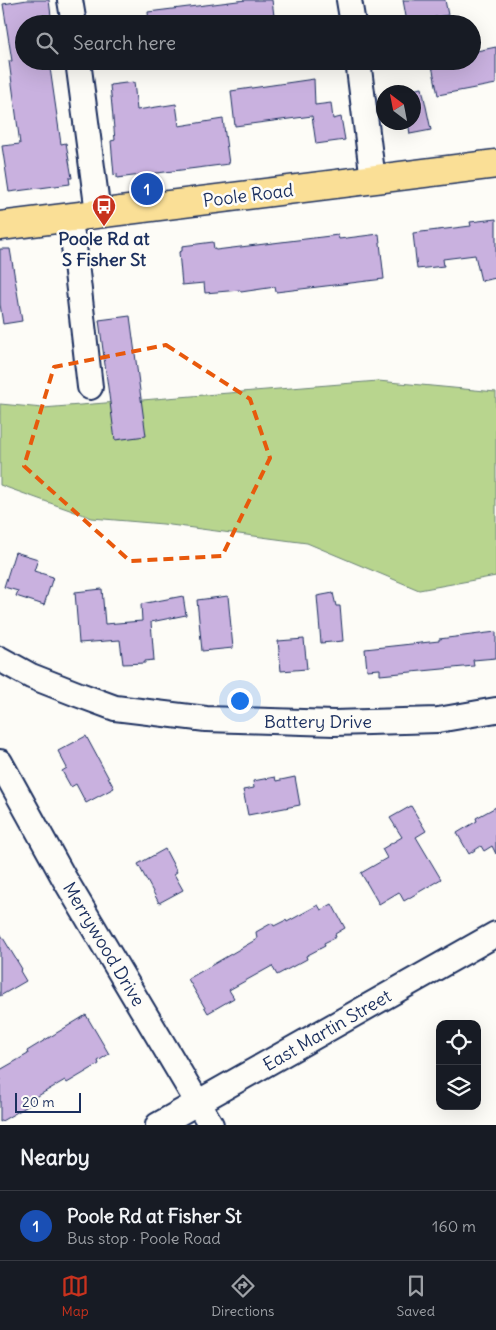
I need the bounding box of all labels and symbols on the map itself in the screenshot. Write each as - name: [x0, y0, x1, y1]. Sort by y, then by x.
- north arrow: [376, 85, 421, 130]
- pin: 1: [131, 170, 163, 208]
- street label: Poole Road: [201, 178, 295, 212]
- bus stop icon: Poole Rd at S Fisher St: [91, 193, 117, 227]
- place label: Poole Rd at S Fisher St: [58, 227, 151, 271]
- your location: [227, 688, 253, 714]
- street label: Battery Drive: [264, 710, 372, 733]
- street label: Merrywood Drive: [58, 878, 150, 1010]
- street label: East Martin Street: [259, 984, 395, 1076]
- scale bar: [15, 1090, 81, 1113]

